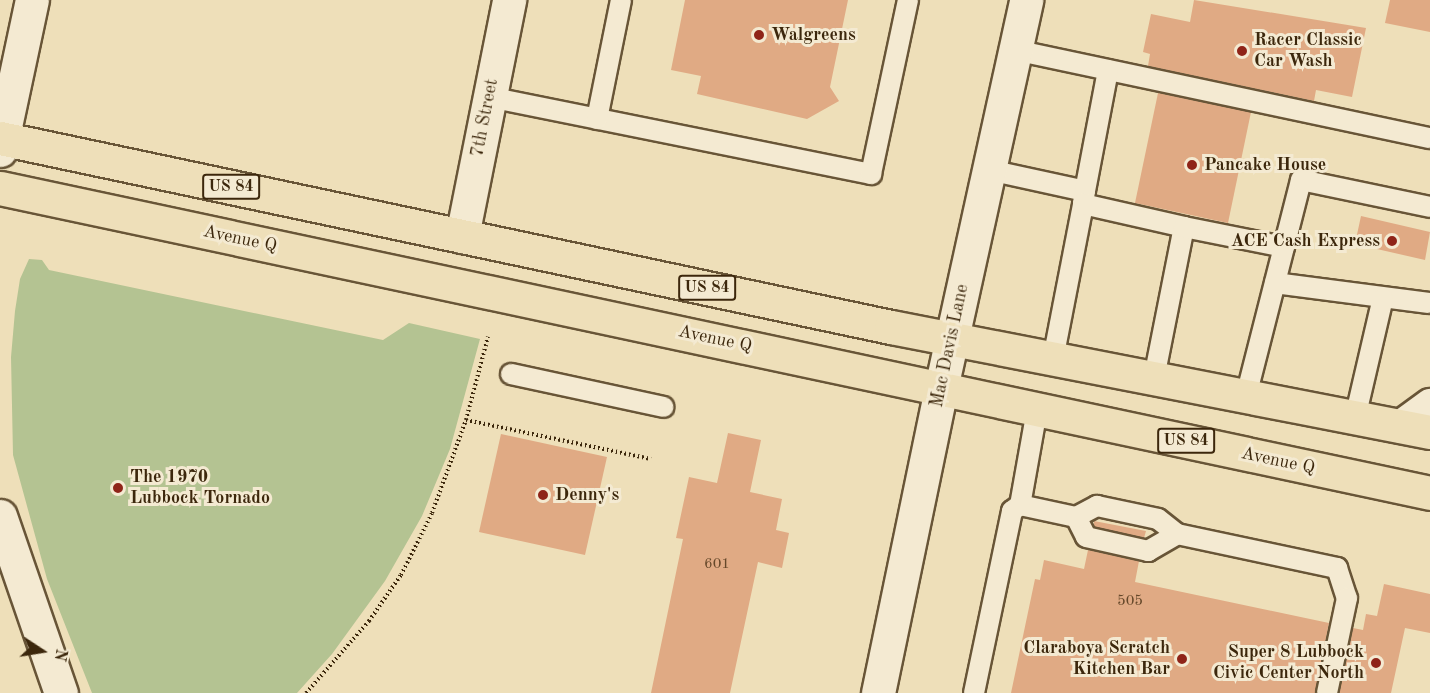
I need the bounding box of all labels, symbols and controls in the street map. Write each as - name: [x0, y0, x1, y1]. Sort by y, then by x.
- place label: Walgreens: [771, 24, 856, 46]
- marker: Walgreens: [752, 28, 766, 42]
- place label: Racer Classic Car Wash: [1254, 30, 1362, 72]
- marker: Racer Classic Car Wash: [1235, 44, 1249, 58]
- street label: 7th Street: [467, 77, 503, 159]
- place label: Pancake House: [1204, 154, 1326, 176]
- marker: Pancake House: [1185, 158, 1199, 172]
- road number: US 84: [201, 174, 261, 200]
- street label: Avenue Q: [201, 221, 279, 257]
- place label: ACE Cash Express: [1231, 230, 1380, 252]
- marker: ACE Cash Express: [1385, 234, 1399, 248]
- road number: US 84: [677, 275, 737, 301]
- street label: Mac Davis Lane: [926, 282, 974, 410]
- street label: Avenue Q: [676, 321, 754, 357]
- road number: US 84: [1156, 428, 1216, 454]
- street label: Avenue Q: [1239, 443, 1317, 479]
- place label: The 1970 Lubbock Tornado: [130, 467, 270, 510]
- marker: The 1970 Lubbock Tornado: [111, 481, 125, 495]
- place label: Denny's: [555, 484, 619, 506]
- marker: Denny's: [536, 488, 550, 502]
- house number: 601: [704, 556, 730, 574]
- house number: 505: [1117, 593, 1143, 611]
- north arrow: [12, 621, 72, 681]
- place label: Claraboya Scratch Kitchen Bar: [1023, 638, 1170, 680]
- place label: Super 8 Lubbock Civic Center North: [1213, 642, 1364, 684]
- text: N: [51, 647, 69, 662]
- marker: Claraboya Scratch Kitchen Bar: [1175, 652, 1189, 666]
- marker: Super 8 Lubbock Civic Center North: [1369, 656, 1383, 670]

